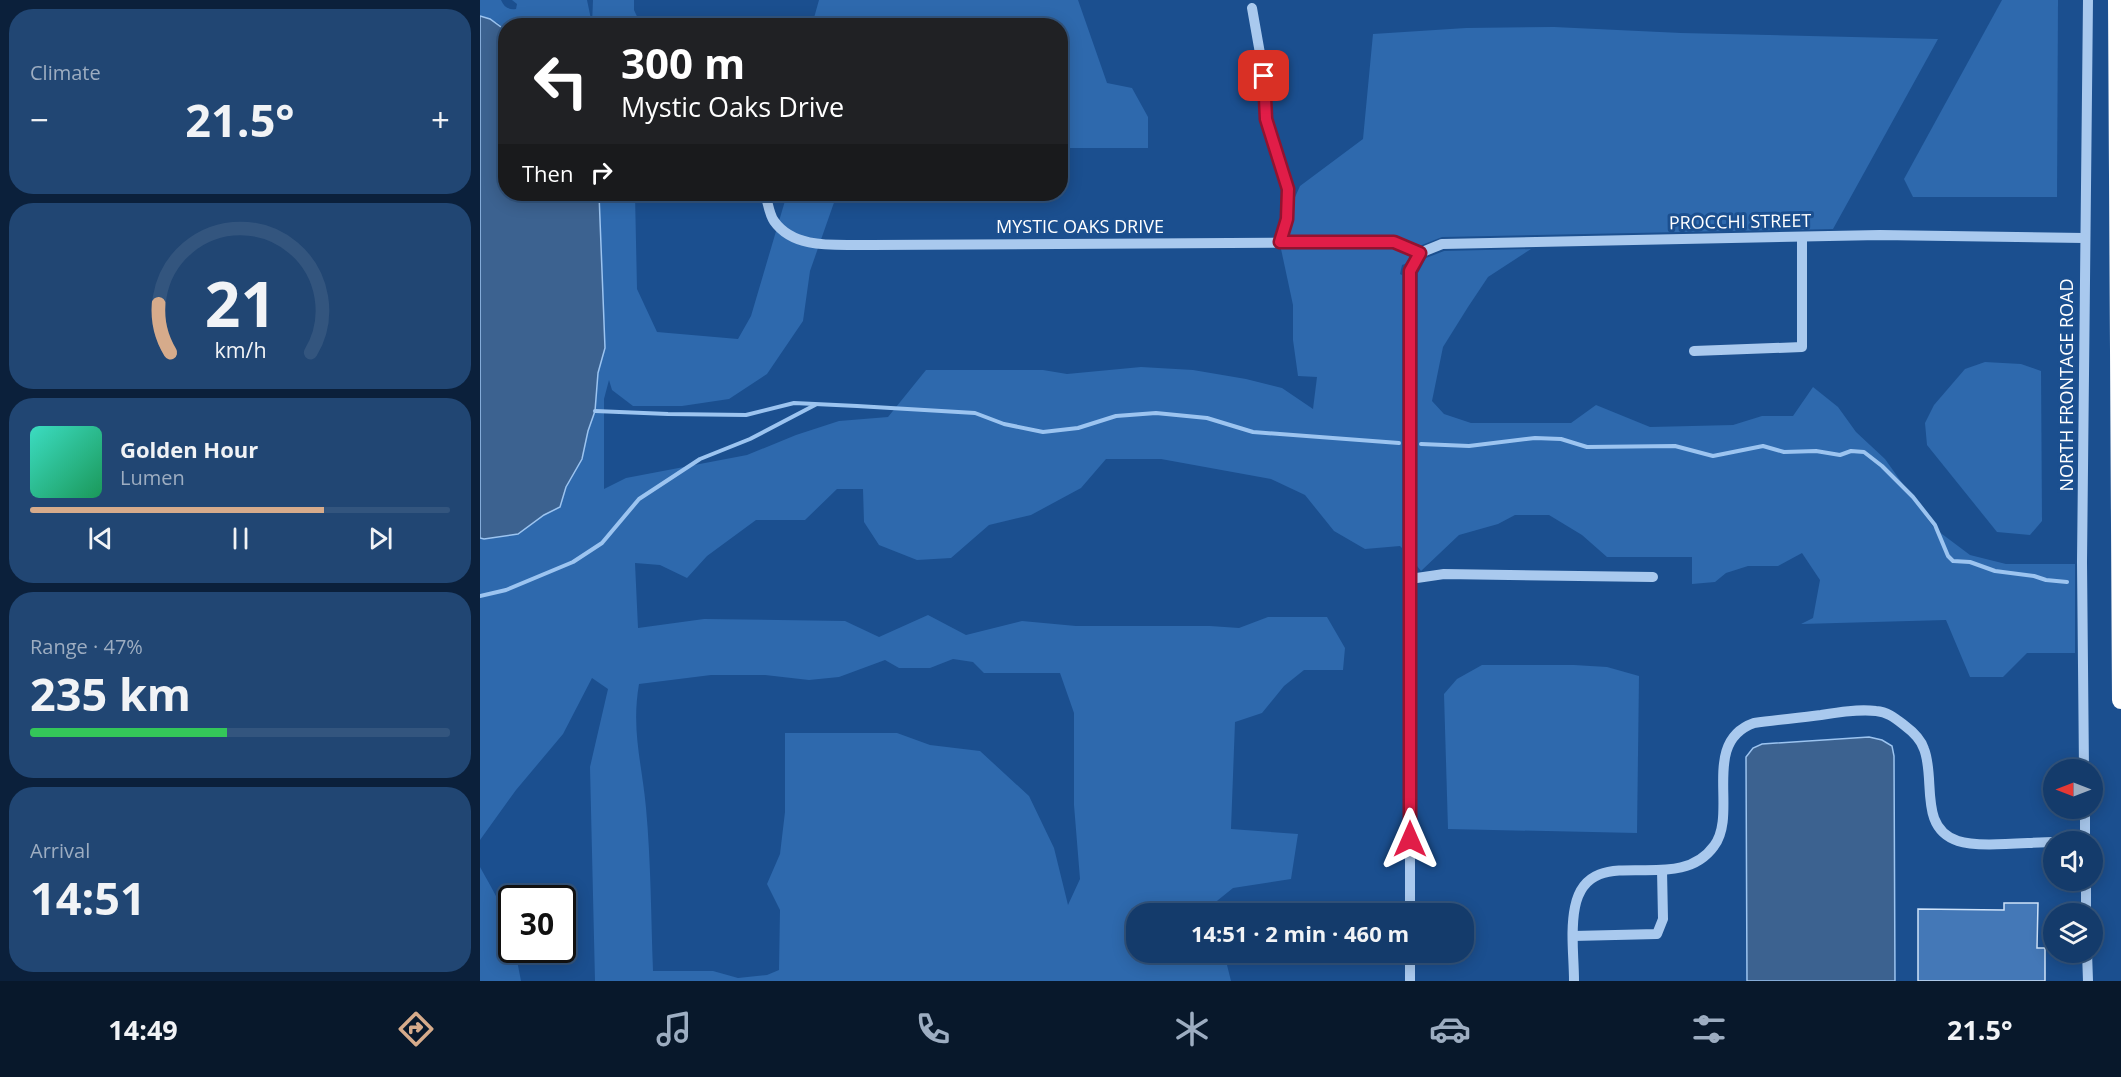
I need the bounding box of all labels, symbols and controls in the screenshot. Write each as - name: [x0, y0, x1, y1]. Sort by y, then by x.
- text: 300 m: [621, 34, 745, 91]
- icon: left: [522, 42, 600, 120]
- pin: [1238, 50, 1289, 101]
- text: Climate: [30, 59, 101, 86]
- icon: arrive: [1247, 59, 1280, 92]
- text: Mystic Oaks Drive: [621, 88, 844, 125]
- text: 21.5°: [185, 89, 295, 150]
- text: −: [30, 97, 49, 142]
- text: +: [431, 97, 450, 142]
- icon: right: [585, 156, 618, 189]
- text: Then: [522, 158, 573, 188]
- street label: PROCCHI STREET: [1669, 208, 1811, 234]
- street label: MYSTIC OAKS DRIVE: [996, 214, 1164, 238]
- text: 21: [204, 260, 276, 345]
- street label: NORTH FRONTAGE ROAD: [2054, 278, 2078, 492]
- text: km/h: [214, 336, 266, 365]
- text: Golden Hour: [120, 434, 258, 464]
- text: Lumen: [120, 464, 185, 491]
- icon: previous: [84, 522, 117, 555]
- icon: pause: [224, 522, 257, 555]
- icon: next: [364, 522, 397, 555]
- text: Range · 47%: [30, 633, 143, 660]
- text: 235 km: [30, 663, 191, 724]
- north arrow: [2043, 759, 2103, 819]
- map controls: [2043, 759, 2103, 963]
- position arrow: [1378, 807, 1442, 871]
- button: sound: [2043, 831, 2103, 891]
- text: Arrival: [30, 837, 90, 864]
- text: 14:51: [30, 867, 146, 928]
- speed limit sign: 30: [498, 885, 576, 963]
- button: layers: [2043, 903, 2103, 963]
- text: 14:51 · 2 min · 460 m: [1191, 918, 1409, 948]
- icon: directions: [395, 1008, 437, 1050]
- icon: music: [653, 1008, 695, 1050]
- icon: phone: [912, 1008, 954, 1050]
- icon: climate: [1171, 1008, 1213, 1050]
- icon: car: [1429, 1008, 1471, 1050]
- icon: filters: [1688, 1008, 1730, 1050]
- text: 14:49: [108, 1011, 178, 1048]
- text: 21.5°: [1947, 1011, 2013, 1048]

